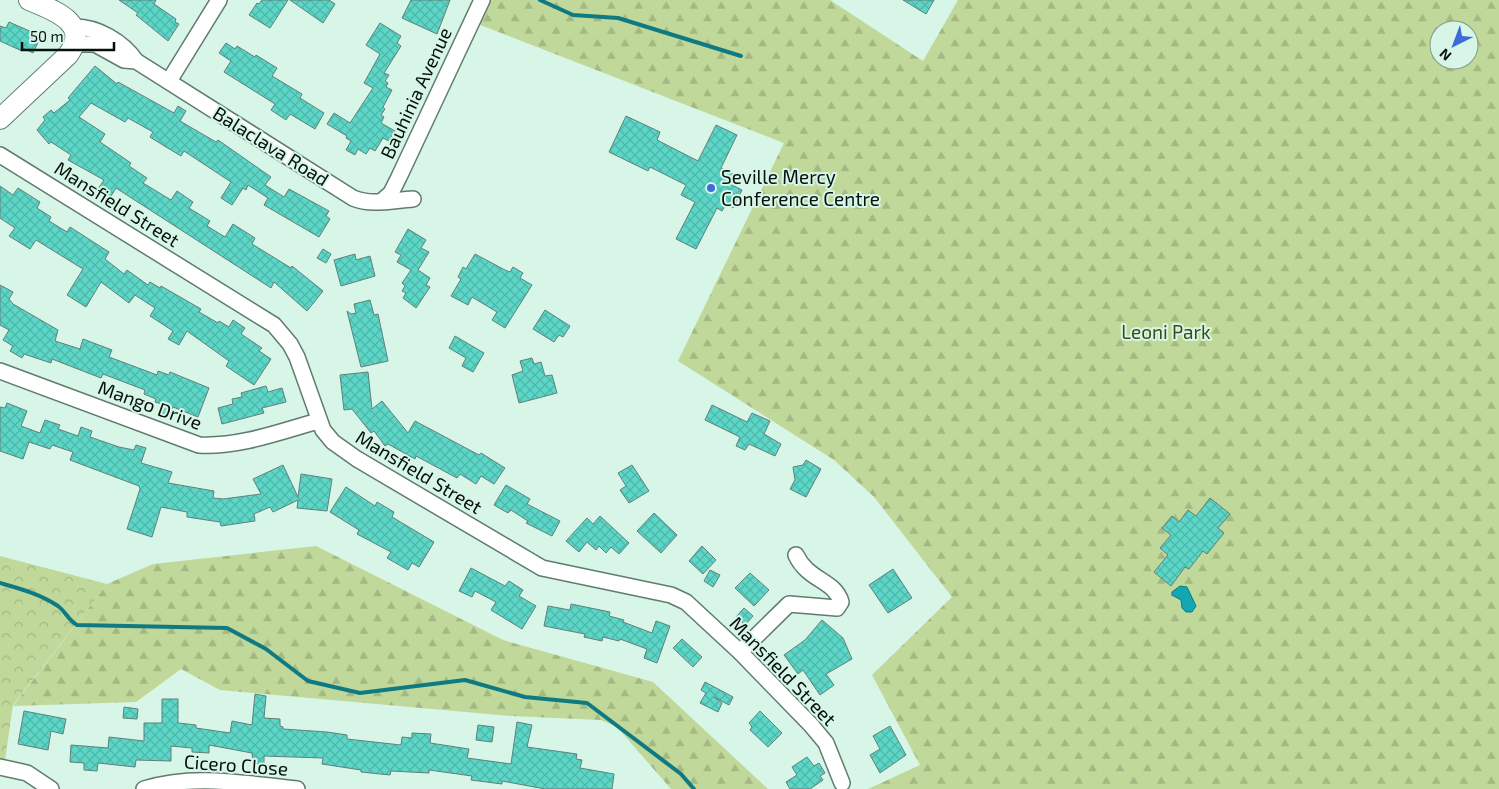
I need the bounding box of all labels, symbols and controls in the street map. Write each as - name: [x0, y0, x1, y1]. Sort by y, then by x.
- scale bar: [22, 20, 115, 52]
- north arrow: [1429, 20, 1479, 70]
- street label: Bauhinia Avenue: [375, 23, 456, 162]
- text: 50 m: [30, 27, 64, 45]
- text: N: [1436, 45, 1454, 65]
- street label: Balaclava Road: [209, 101, 333, 190]
- street label: Mansfield Street: [51, 156, 184, 251]
- place label: Seville Mercy Conference Centre: [721, 165, 880, 210]
- marker: Seville Mercy Conference Centre: [705, 182, 717, 194]
- park label: Leoni Park: [1121, 320, 1211, 343]
- street label: Mango Drive: [95, 375, 205, 434]
- street label: Mansfield Street: [352, 425, 487, 518]
- street label: Mansfield Street: [725, 611, 841, 730]
- street label: Cicero Close: [183, 749, 289, 780]

